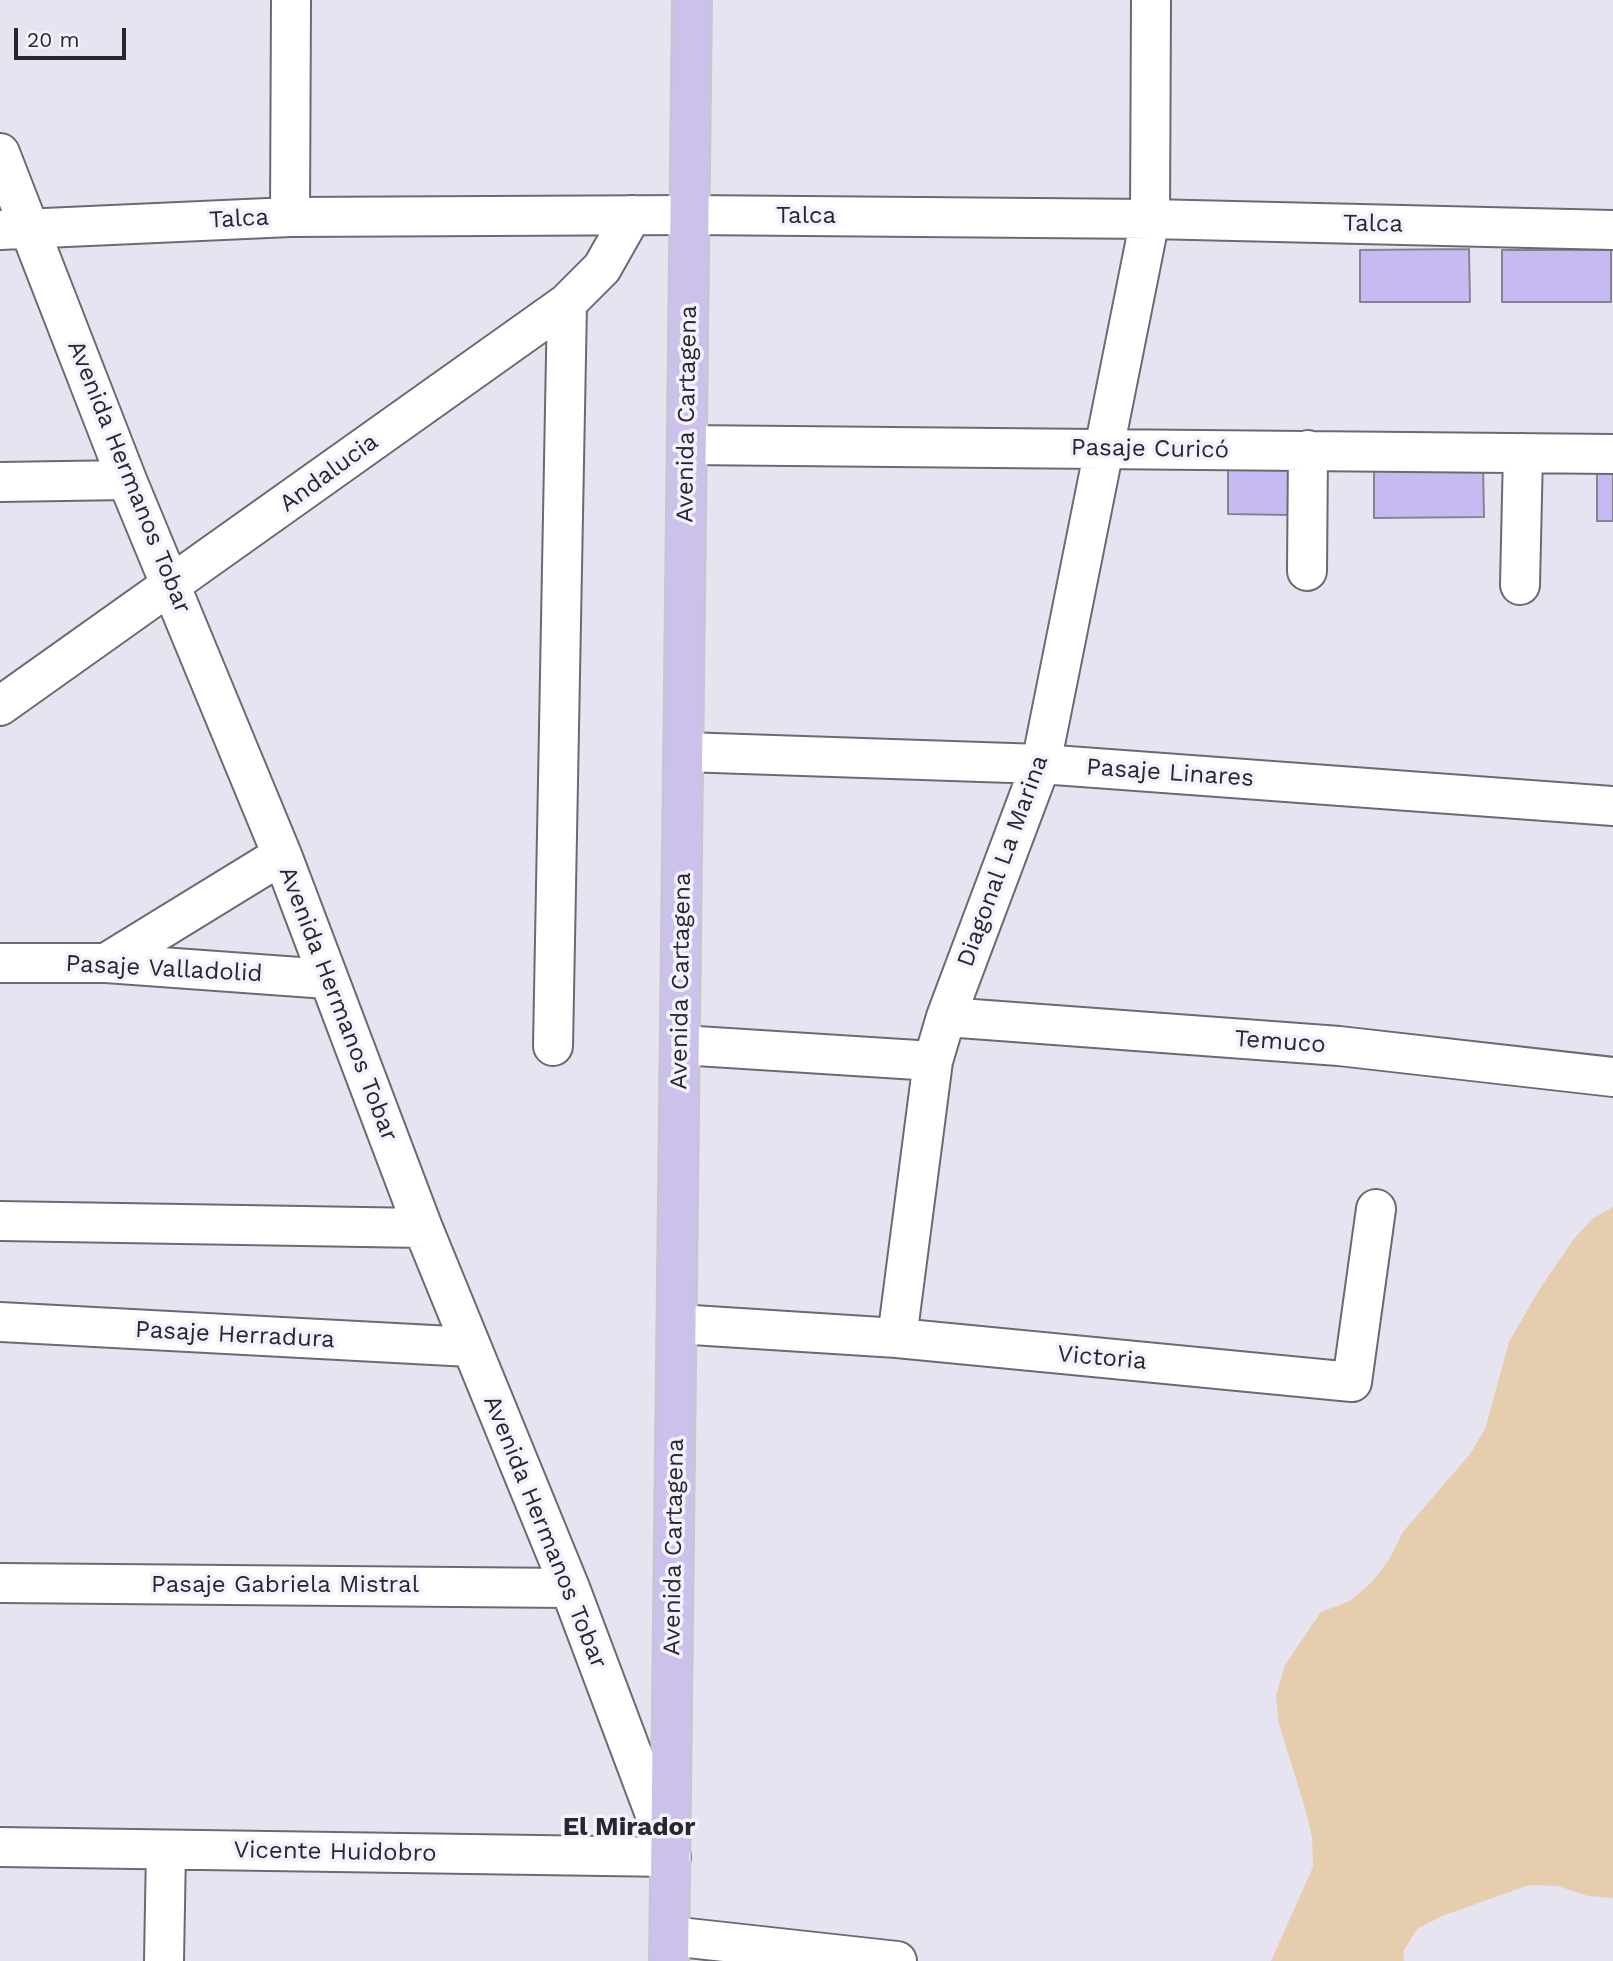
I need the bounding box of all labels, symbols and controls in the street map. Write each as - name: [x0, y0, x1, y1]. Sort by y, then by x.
- scale bar: [18, 14, 130, 58]
- text: 20 m: [27, 27, 79, 52]
- street label: Talca: [776, 202, 836, 230]
- street label: Talca: [208, 203, 270, 235]
- street label: Talca: [1343, 209, 1403, 239]
- street label: Avenida Cartagena: [671, 305, 703, 523]
- street label: Avenida Hermanos Tobar: [61, 336, 197, 618]
- street label: Andalucia: [274, 428, 384, 518]
- street label: Pasaje Curicó: [1071, 433, 1229, 465]
- street label: Diagonal La Marina: [951, 751, 1055, 971]
- street label: Pasaje Linares: [1085, 753, 1255, 793]
- street label: Avenida Hermanos Tobar: [272, 863, 404, 1145]
- street label: Avenida Cartagena: [665, 872, 697, 1090]
- street label: Pasaje Valladolid: [65, 949, 263, 989]
- street label: Temuco: [1233, 1024, 1327, 1060]
- street label: Pasaje Herradura: [134, 1315, 336, 1355]
- street label: Victoria: [1056, 1340, 1148, 1376]
- street label: Avenida Hermanos Tobar: [477, 1391, 613, 1673]
- street label: Avenida Cartagena: [658, 1438, 690, 1656]
- street label: Pasaje Gabriela Mistral: [151, 1571, 419, 1599]
- district label: El Mirador: [563, 1811, 695, 1843]
- street label: Vicente Huidobro: [233, 1836, 437, 1868]

